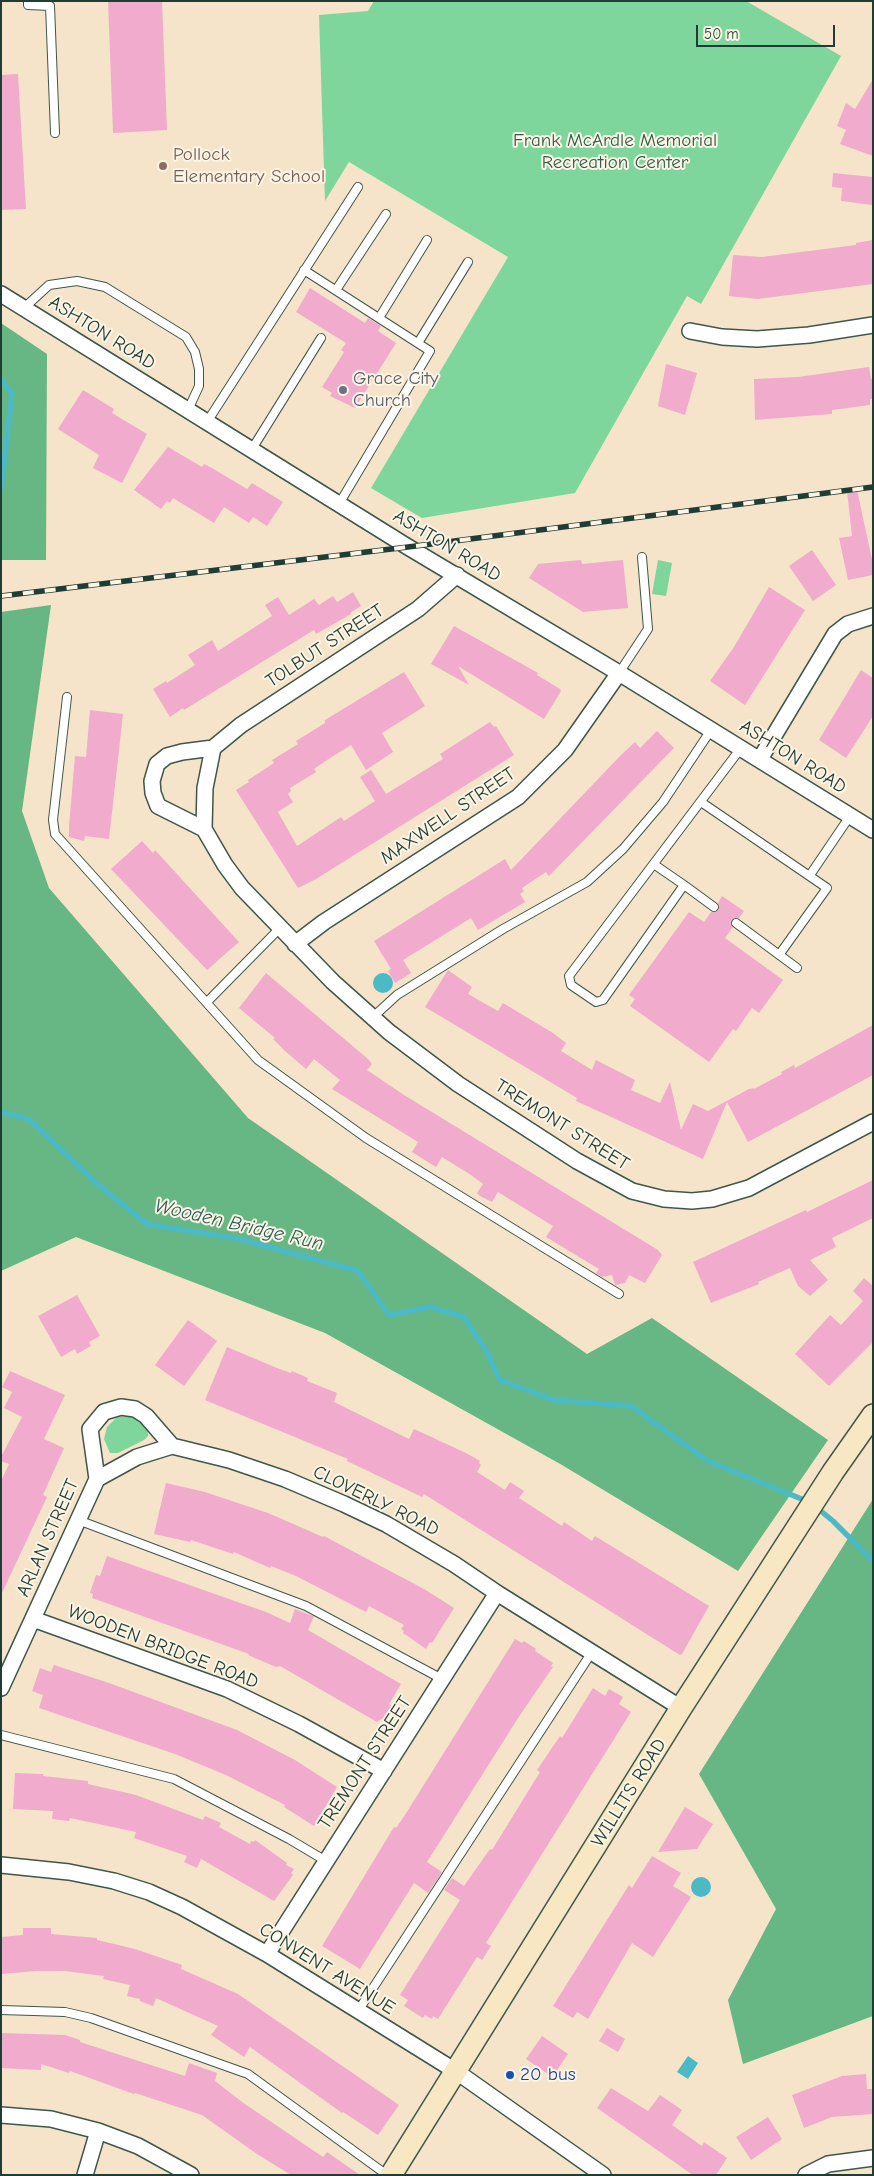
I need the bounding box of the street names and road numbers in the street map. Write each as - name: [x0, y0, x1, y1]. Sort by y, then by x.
- street label: ASHTON ROAD: [44, 291, 160, 375]
- street label: ASHTON ROAD: [389, 505, 505, 587]
- street label: TOLBUT STREET: [262, 599, 388, 693]
- street label: ASHTON ROAD: [735, 715, 851, 799]
- street label: MAXWELL STREET: [376, 762, 520, 870]
- street label: TREMONT STREET: [491, 1074, 633, 1176]
- street label: CLOVERLY ROAD: [309, 1461, 443, 1541]
- street label: ARLAN STREET: [12, 1476, 84, 1600]
- street label: WOODEN BRIDGE ROAD: [64, 1600, 262, 1694]
- street label: TREMONT STREET: [313, 1692, 417, 1834]
- street label: WILLITS ROAD: [587, 1735, 671, 1851]
- street label: CONVENT AVENUE: [255, 1918, 399, 2020]

